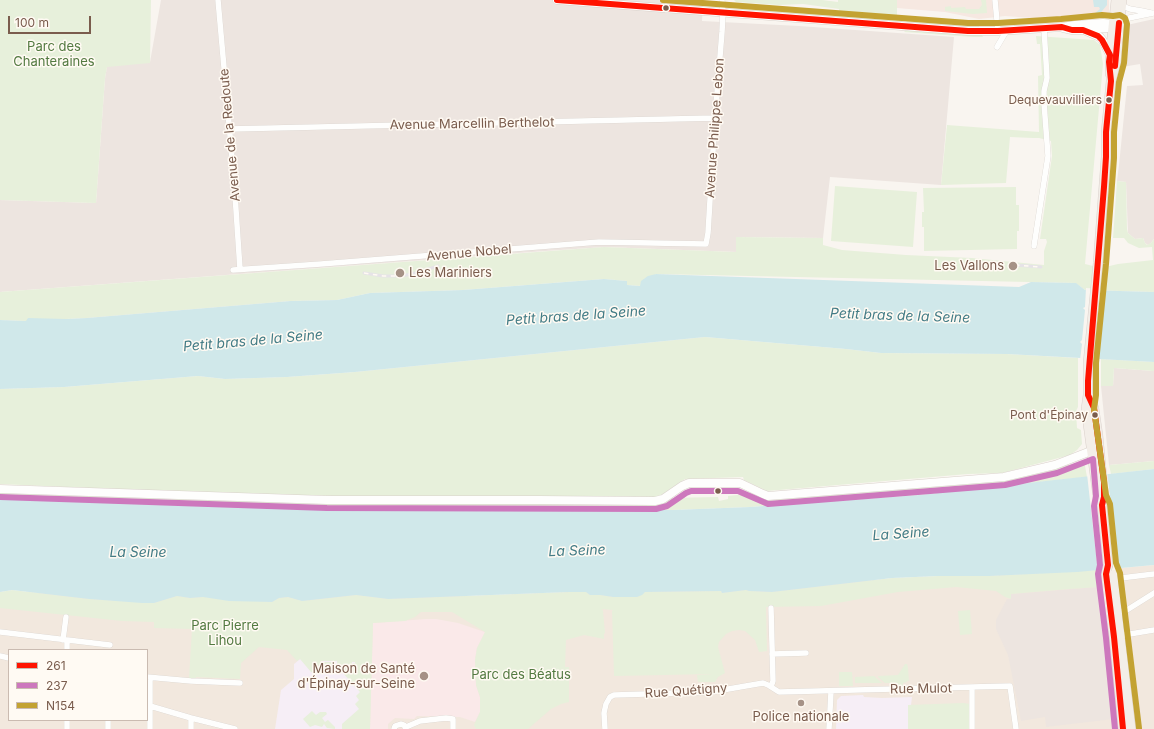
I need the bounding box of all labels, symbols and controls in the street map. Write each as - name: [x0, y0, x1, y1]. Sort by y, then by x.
- unlabelled marker: [661, 3, 671, 13]
- scale bar: [10, 8, 93, 34]
- text: 100 m: [15, 15, 49, 30]
- park label: Parc des Chanteraines: [13, 39, 95, 70]
- street label: Avenue Philippe Lebon: [702, 57, 728, 199]
- street label: Avenue de la Redoute: [216, 68, 244, 202]
- place label: Dequevauvilliers: [1008, 93, 1102, 107]
- marker: Dequevauvilliers: [1104, 95, 1114, 105]
- street label: Avenue Marcellin Berthelot: [390, 115, 554, 133]
- street label: Avenue Nobel: [426, 241, 512, 265]
- place label: Les Vallons: [934, 258, 1004, 274]
- marker: Les Vallons: [1007, 260, 1019, 272]
- place label: Les Mariniers: [409, 265, 492, 281]
- marker: Les Mariniers: [394, 267, 406, 279]
- water label: Petit bras de la Seine: [505, 303, 647, 329]
- water label: Petit bras de la Seine: [830, 305, 970, 327]
- water label: Petit bras de la Seine: [182, 327, 324, 355]
- place label: Pont d'Épinay: [1010, 408, 1088, 422]
- marker: Pont d'Épinay: [1090, 410, 1100, 420]
- unlabelled marker: [713, 486, 723, 496]
- water label: La Seine: [872, 524, 930, 544]
- water label: La Seine: [548, 542, 606, 560]
- water label: La Seine: [109, 545, 167, 561]
- park label: Parc Pierre Lihou: [191, 618, 259, 649]
- legend: [8, 649, 148, 721]
- text: 261: [46, 658, 66, 673]
- place label: Maison de Santé d'Épinay-sur-Seine: [297, 661, 415, 692]
- park label: Parc des Béatus: [471, 667, 571, 683]
- marker: Maison de Santé d'Épinay-sur-Seine: [418, 670, 430, 682]
- text: 237: [46, 678, 68, 693]
- street label: Rue Quétigny: [644, 680, 728, 702]
- street label: Rue Mulot: [890, 681, 952, 697]
- text: N154: [46, 698, 75, 713]
- marker: Police nationale: [796, 698, 806, 708]
- place label: Police nationale: [753, 709, 849, 725]

